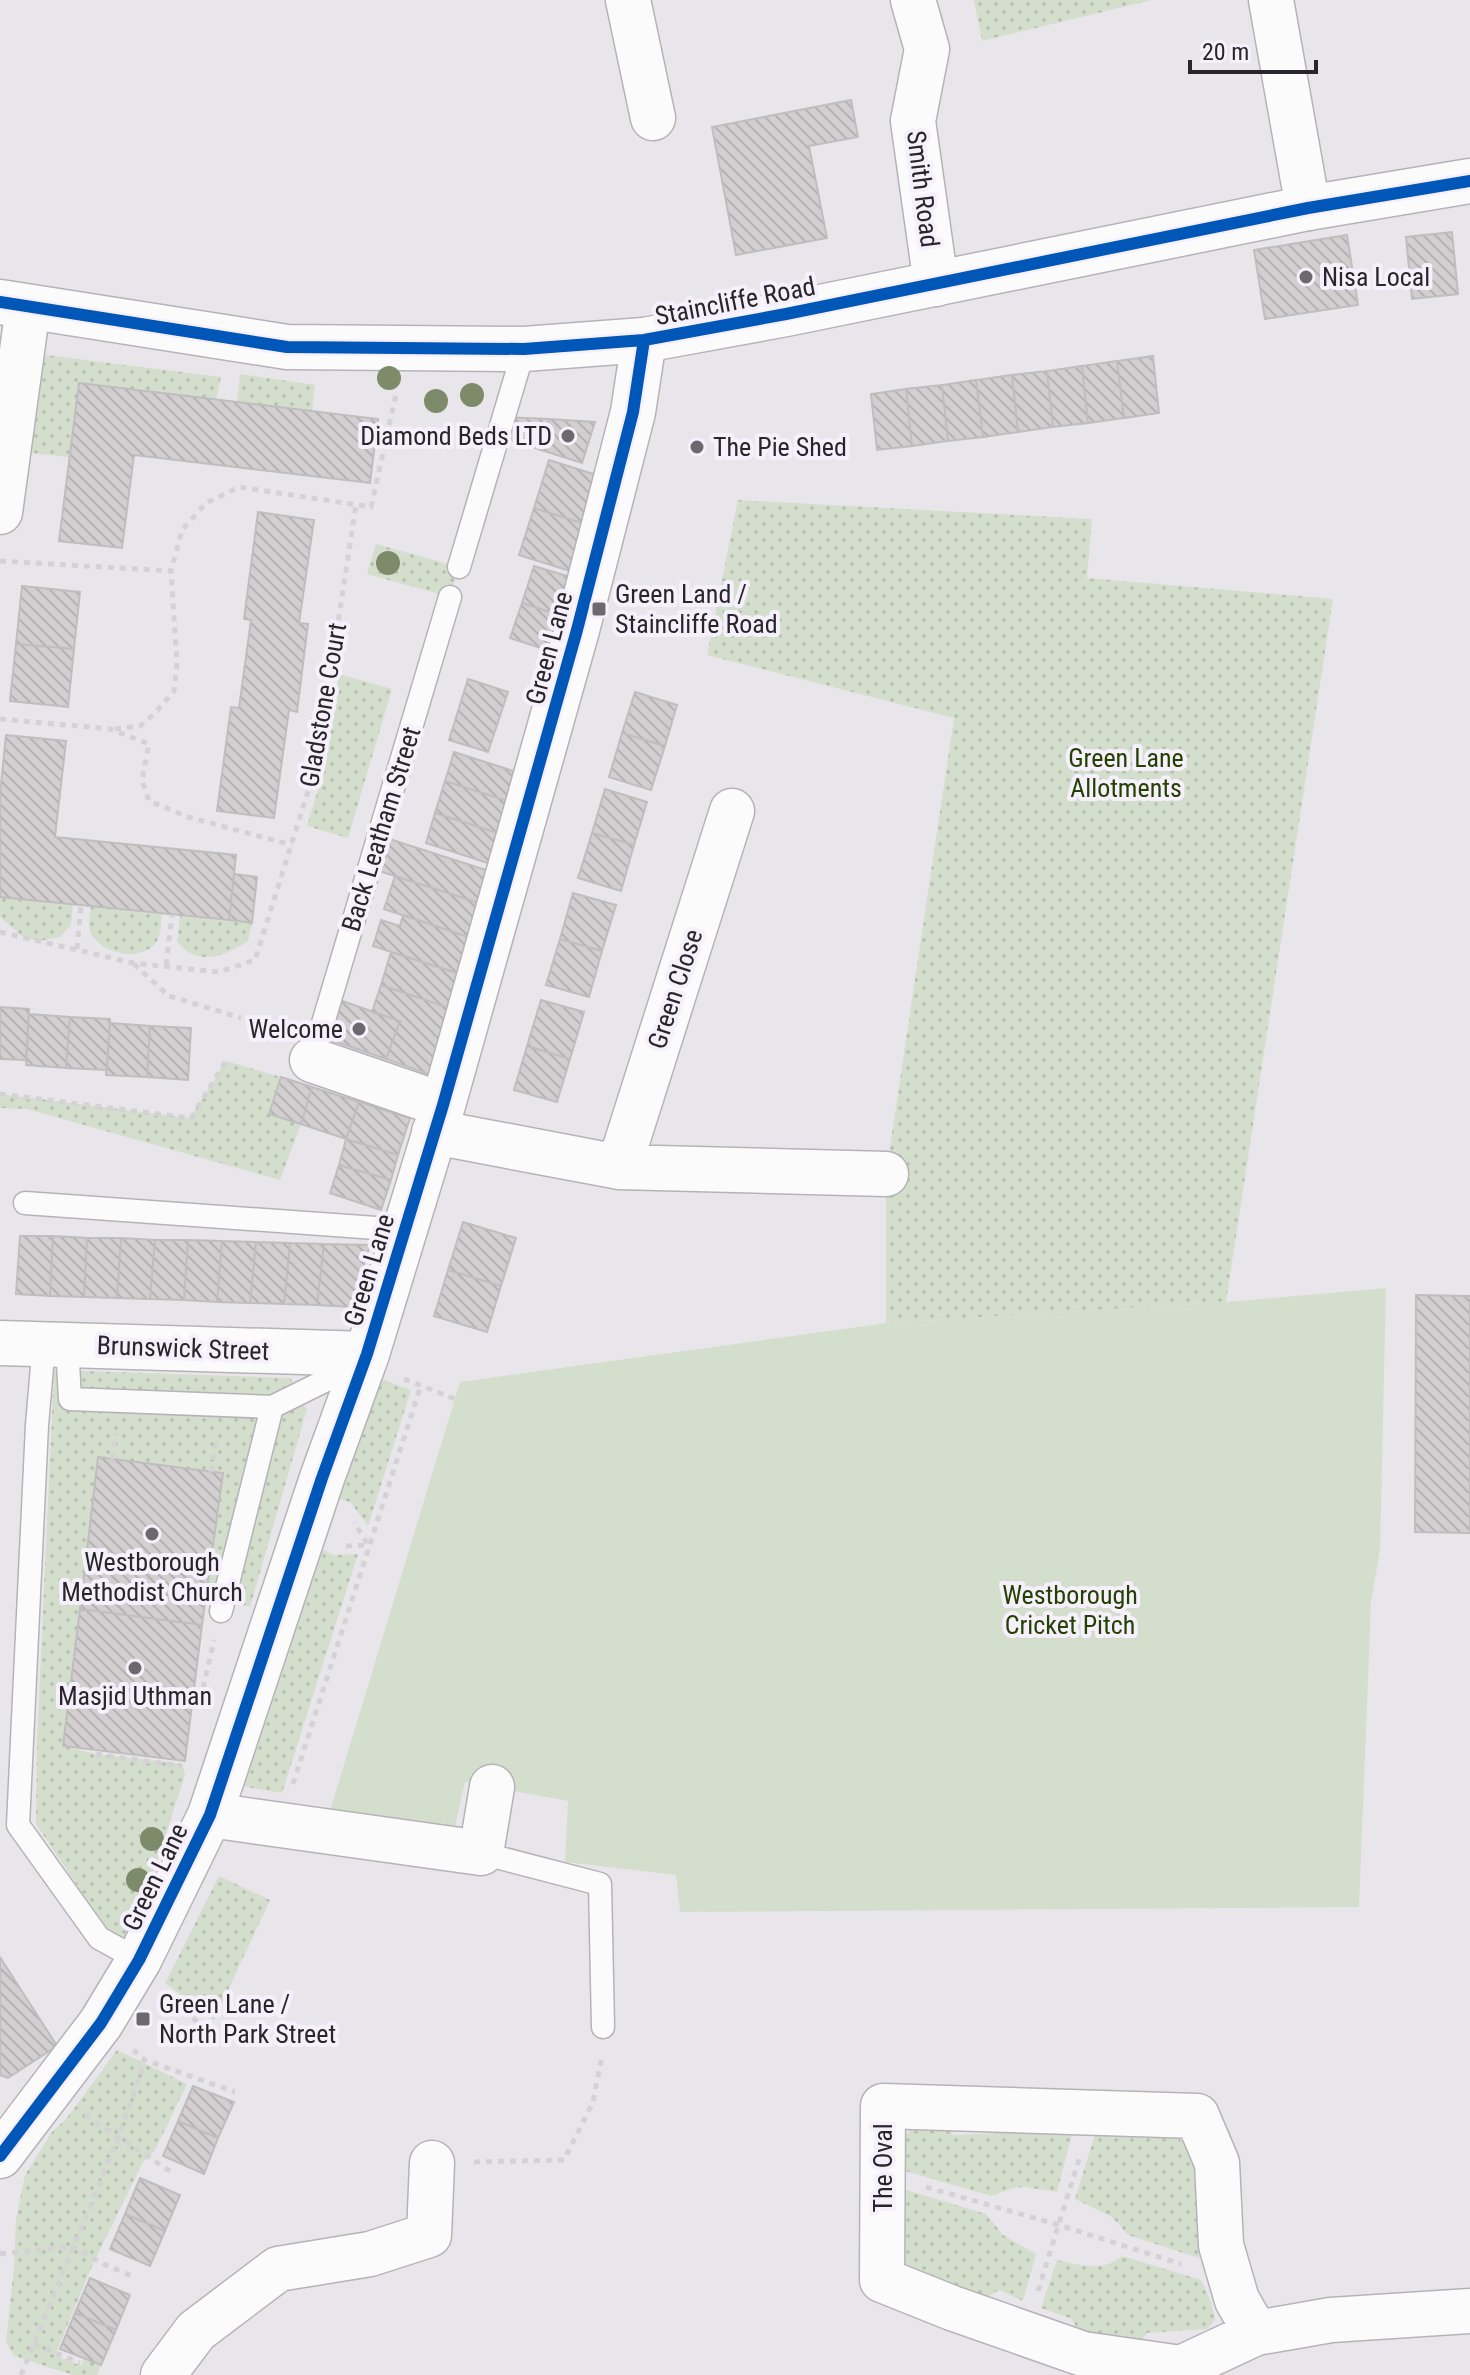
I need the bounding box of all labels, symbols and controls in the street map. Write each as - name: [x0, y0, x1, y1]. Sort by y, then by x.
- scale bar: [1190, 24, 1316, 74]
- text: 20 m: [1202, 38, 1249, 66]
- street label: Smith Road: [901, 129, 945, 249]
- place label: Nisa Local: [1322, 262, 1430, 292]
- marker: Nisa Local: [1297, 268, 1315, 286]
- street label: Staincliffe Road: [652, 271, 818, 331]
- place label: Diamond Beds LTD: [360, 421, 552, 451]
- marker: Diamond Beds LTD: [559, 427, 577, 445]
- place label: The Pie Shed: [713, 432, 847, 462]
- marker: The Pie Shed: [688, 438, 706, 456]
- place label: Green Land / Staincliffe Road: [615, 579, 778, 639]
- street label: Green Lane: [520, 588, 578, 708]
- marker: Green Land / Staincliffe Road: [590, 600, 608, 618]
- street label: Gladstone Court: [294, 620, 352, 790]
- street label: Back Leatham Street: [336, 723, 426, 935]
- park label: Green Lane Allotments: [1068, 743, 1184, 803]
- street label: Green Close: [642, 926, 708, 1052]
- place label: Welcome: [249, 1014, 343, 1044]
- marker: Welcome: [350, 1020, 368, 1038]
- street label: Green Lane: [338, 1210, 400, 1330]
- street label: Brunswick Street: [96, 1330, 270, 1366]
- marker: Westborough Methodist Church: [143, 1525, 161, 1543]
- place label: Westborough Methodist Church: [61, 1547, 243, 1607]
- park label: Westborough Cricket Pitch: [1002, 1580, 1138, 1640]
- marker: Masjid Uthman: [126, 1659, 144, 1677]
- place label: Masjid Uthman: [58, 1681, 212, 1711]
- street label: Green Lane: [116, 1818, 194, 1936]
- place label: Green Lane / North Park Street: [159, 1989, 336, 2049]
- marker: Green Lane / North Park Street: [134, 2010, 152, 2028]
- street label: The Oval: [868, 2123, 898, 2213]

